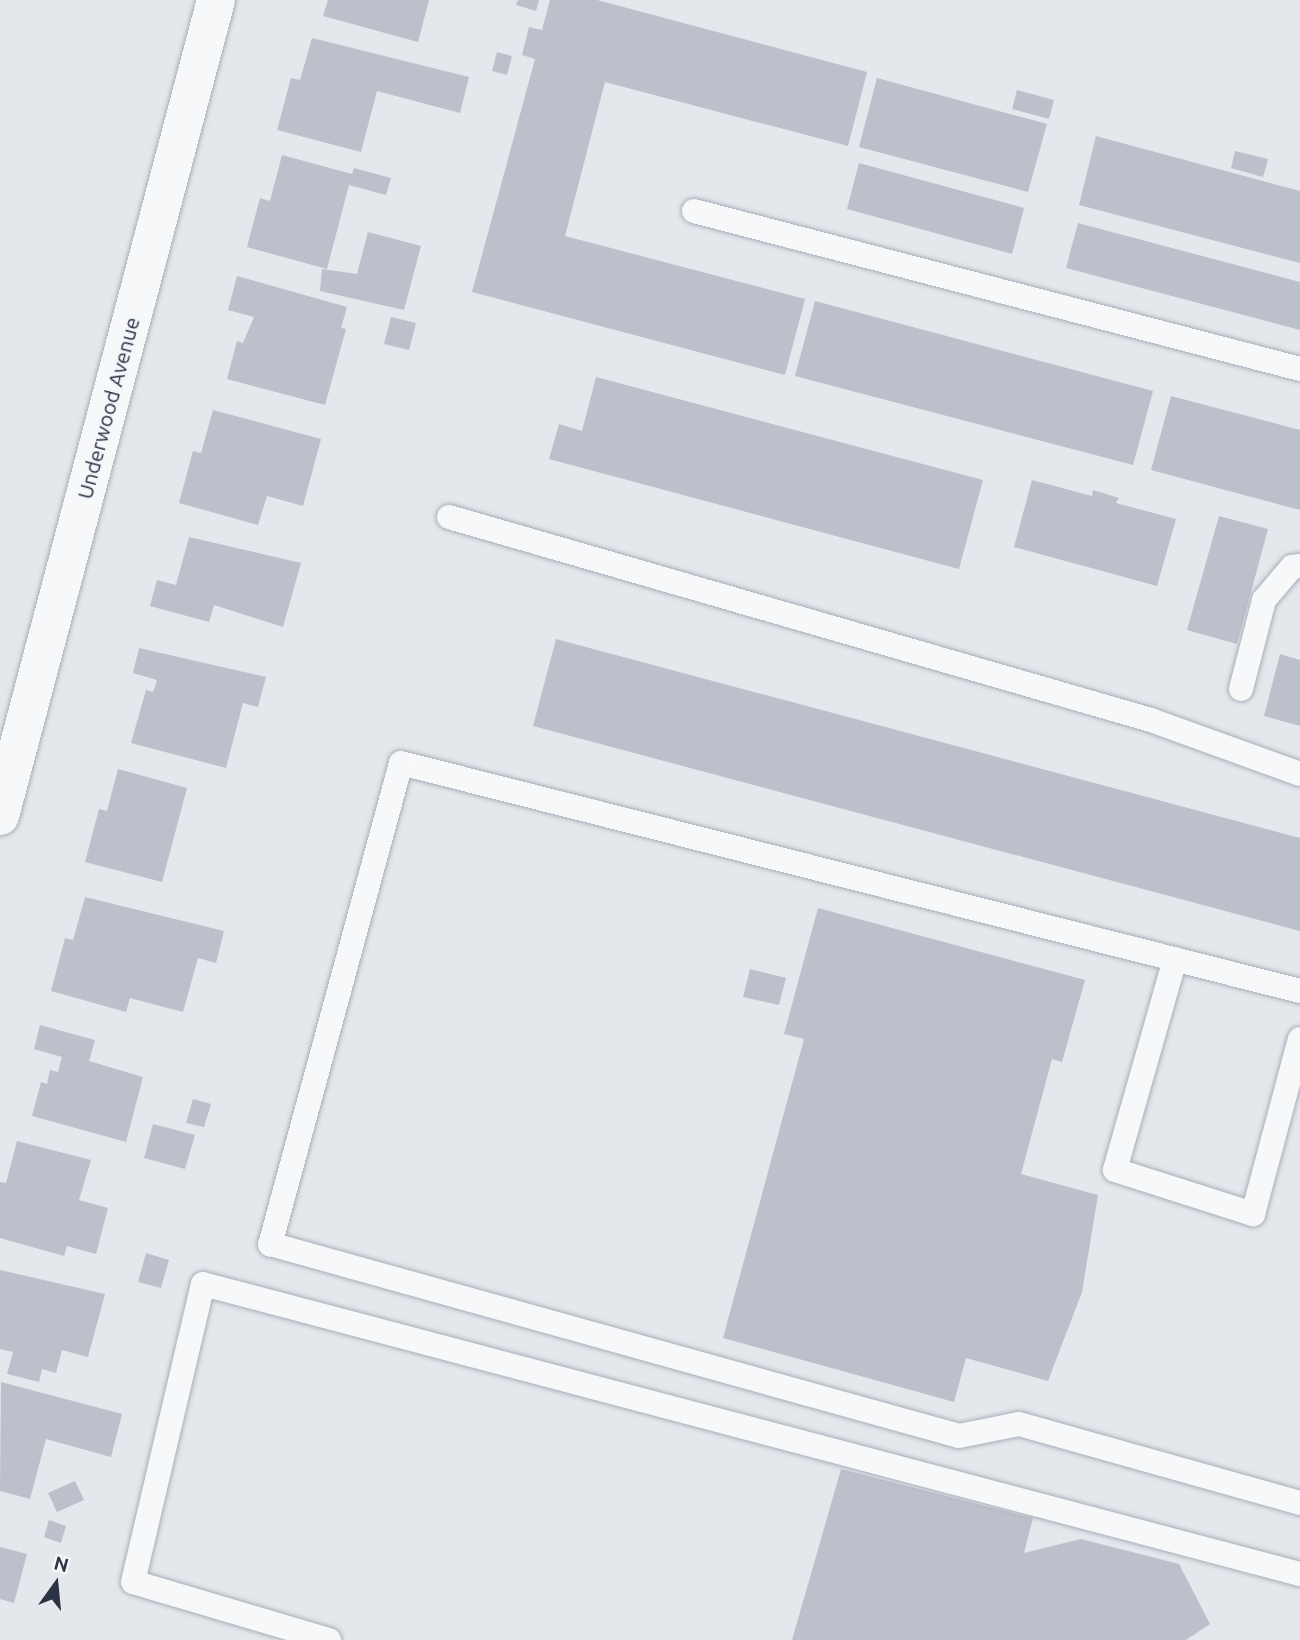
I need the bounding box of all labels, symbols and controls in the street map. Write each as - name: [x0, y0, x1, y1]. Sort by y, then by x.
- street label: Underwood Avenue: [72, 314, 144, 502]
- north arrow: [21, 1549, 91, 1619]
- text: N: [52, 1551, 71, 1576]

